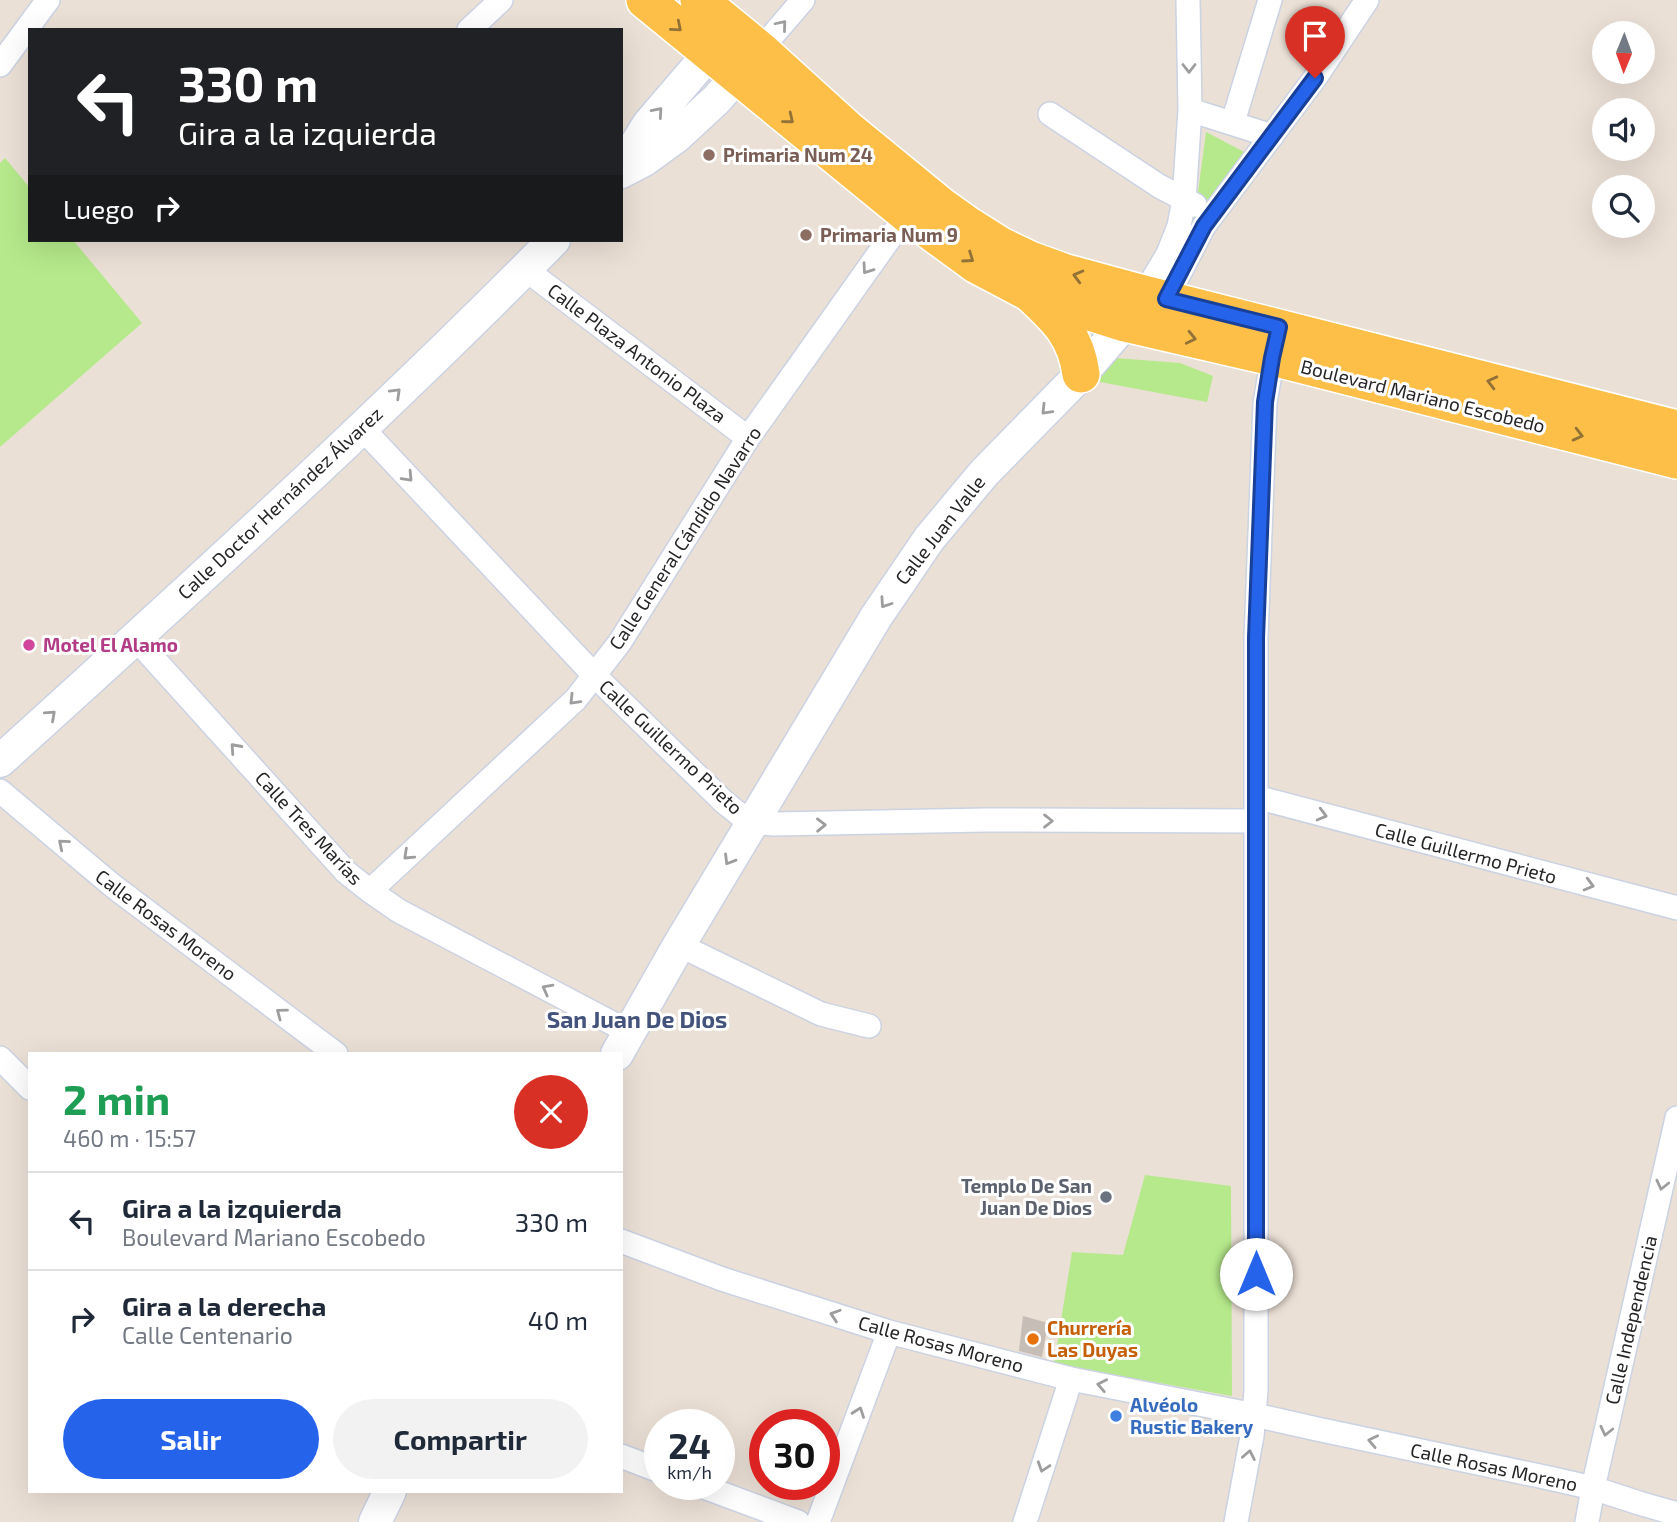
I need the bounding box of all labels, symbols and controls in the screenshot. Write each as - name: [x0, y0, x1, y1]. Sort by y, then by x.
- pin: [1285, 6, 1345, 78]
- icon: arrive: [1296, 17, 1334, 55]
- one-way arrow: [669, 19, 682, 31]
- one-way arrow: [774, 21, 786, 34]
- north arrow: [1592, 21, 1656, 84]
- map controls: [1592, 21, 1655, 238]
- text: 330 m: [178, 53, 318, 112]
- icon: left: [63, 56, 154, 147]
- one-way arrow: [1182, 63, 1197, 74]
- button: sound: [1592, 98, 1655, 161]
- one-way arrow: [650, 108, 662, 121]
- one-way arrow: [781, 111, 794, 123]
- text: Gira a la izquierda: [178, 113, 437, 151]
- place label: Primaria Num 24: [723, 143, 873, 166]
- marker: Primaria Num 24: [701, 147, 717, 163]
- button: search: [1592, 175, 1655, 238]
- icon: right: [148, 189, 186, 227]
- text: Luego: [63, 193, 134, 224]
- place label: Primaria Num 9: [820, 223, 958, 246]
- marker: Primaria Num 9: [798, 227, 814, 243]
- one-way arrow: [961, 250, 974, 263]
- one-way arrow: [863, 261, 876, 274]
- one-way arrow: [1073, 270, 1085, 284]
- street label: Calle Plaza Antonio Plaza: [544, 278, 731, 427]
- one-way arrow: [1185, 330, 1197, 345]
- street label: Boulevard Mariano Escobedo: [1299, 354, 1548, 437]
- one-way arrow: [1486, 376, 1498, 390]
- one-way arrow: [388, 389, 401, 402]
- street label: Calle Doctor Hernández Álvarez: [173, 402, 387, 604]
- one-way arrow: [1042, 402, 1054, 414]
- street label: Calle General Cándido Navarro: [604, 422, 765, 654]
- one-way arrow: [1572, 427, 1584, 441]
- one-way arrow: [400, 469, 413, 482]
- street label: Calle Juan Valle: [890, 471, 989, 589]
- one-way arrow: [881, 595, 893, 608]
- place label: Motel El Alamo: [43, 633, 178, 656]
- marker: Motel El Alamo: [21, 637, 37, 653]
- street label: Calle Guillermo Prieto: [595, 674, 748, 819]
- one-way arrow: [569, 692, 582, 705]
- one-way arrow: [42, 711, 55, 724]
- one-way arrow: [231, 743, 243, 756]
- street label: Calle Tres Marías: [251, 766, 368, 889]
- one-way arrow: [1315, 806, 1327, 821]
- one-way arrow: [1044, 813, 1054, 829]
- one-way arrow: [816, 817, 827, 832]
- street label: Calle Guillermo Prieto: [1373, 817, 1559, 888]
- one-way arrow: [58, 840, 71, 852]
- one-way arrow: [403, 847, 416, 860]
- one-way arrow: [725, 853, 738, 866]
- street label: Calle Rosas Moreno: [91, 864, 241, 985]
- one-way arrow: [1583, 877, 1595, 891]
- one-way arrow: [542, 984, 554, 997]
- district label: San Juan De Dios: [547, 1005, 727, 1033]
- one-way arrow: [277, 1008, 289, 1021]
- text: 2 min: [63, 1073, 170, 1123]
- button: close: [514, 1075, 588, 1149]
- text: 460 m · 15:57: [63, 1124, 196, 1152]
- place label: Templo De San Juan De Dios: [961, 1174, 1092, 1219]
- one-way arrow: [1656, 1179, 1670, 1191]
- marker: Templo De San Juan De Dios: [1098, 1189, 1114, 1205]
- text: Gira a la izquierda: [122, 1192, 342, 1223]
- icon: left: [63, 1202, 101, 1240]
- text: 330 m: [515, 1206, 588, 1237]
- text: Boulevard Mariano Escobedo: [122, 1223, 426, 1251]
- street label: Calle Independencia: [1600, 1233, 1661, 1407]
- position arrow: [1219, 1237, 1293, 1311]
- text: Gira a la derecha: [122, 1290, 326, 1321]
- icon: right: [63, 1300, 101, 1338]
- text: 40 m: [528, 1304, 588, 1335]
- one-way arrow: [829, 1308, 841, 1323]
- street label: Calle Rosas Moreno: [856, 1310, 1026, 1377]
- place label: Churrería Las Duyas: [1047, 1316, 1138, 1362]
- text: Calle Centenario: [122, 1321, 293, 1349]
- marker: Churrería Las Duyas: [1025, 1331, 1041, 1347]
- one-way arrow: [1096, 1378, 1108, 1393]
- place label: Alvéolo Rustic Bakery: [1130, 1393, 1254, 1439]
- button: Salir: [63, 1399, 319, 1479]
- button: Compartir: [333, 1399, 588, 1479]
- one-way arrow: [850, 1407, 864, 1419]
- marker: Alvéolo Rustic Bakery: [1108, 1408, 1124, 1424]
- speed limit sign: 30: [749, 1409, 840, 1500]
- text: 24: [668, 1424, 711, 1466]
- one-way arrow: [1600, 1424, 1615, 1436]
- one-way arrow: [1367, 1435, 1379, 1450]
- street label: Calle Rosas Moreno: [1408, 1438, 1580, 1495]
- one-way arrow: [1240, 1449, 1255, 1461]
- text: km/h: [667, 1461, 712, 1483]
- one-way arrow: [1036, 1461, 1051, 1473]

